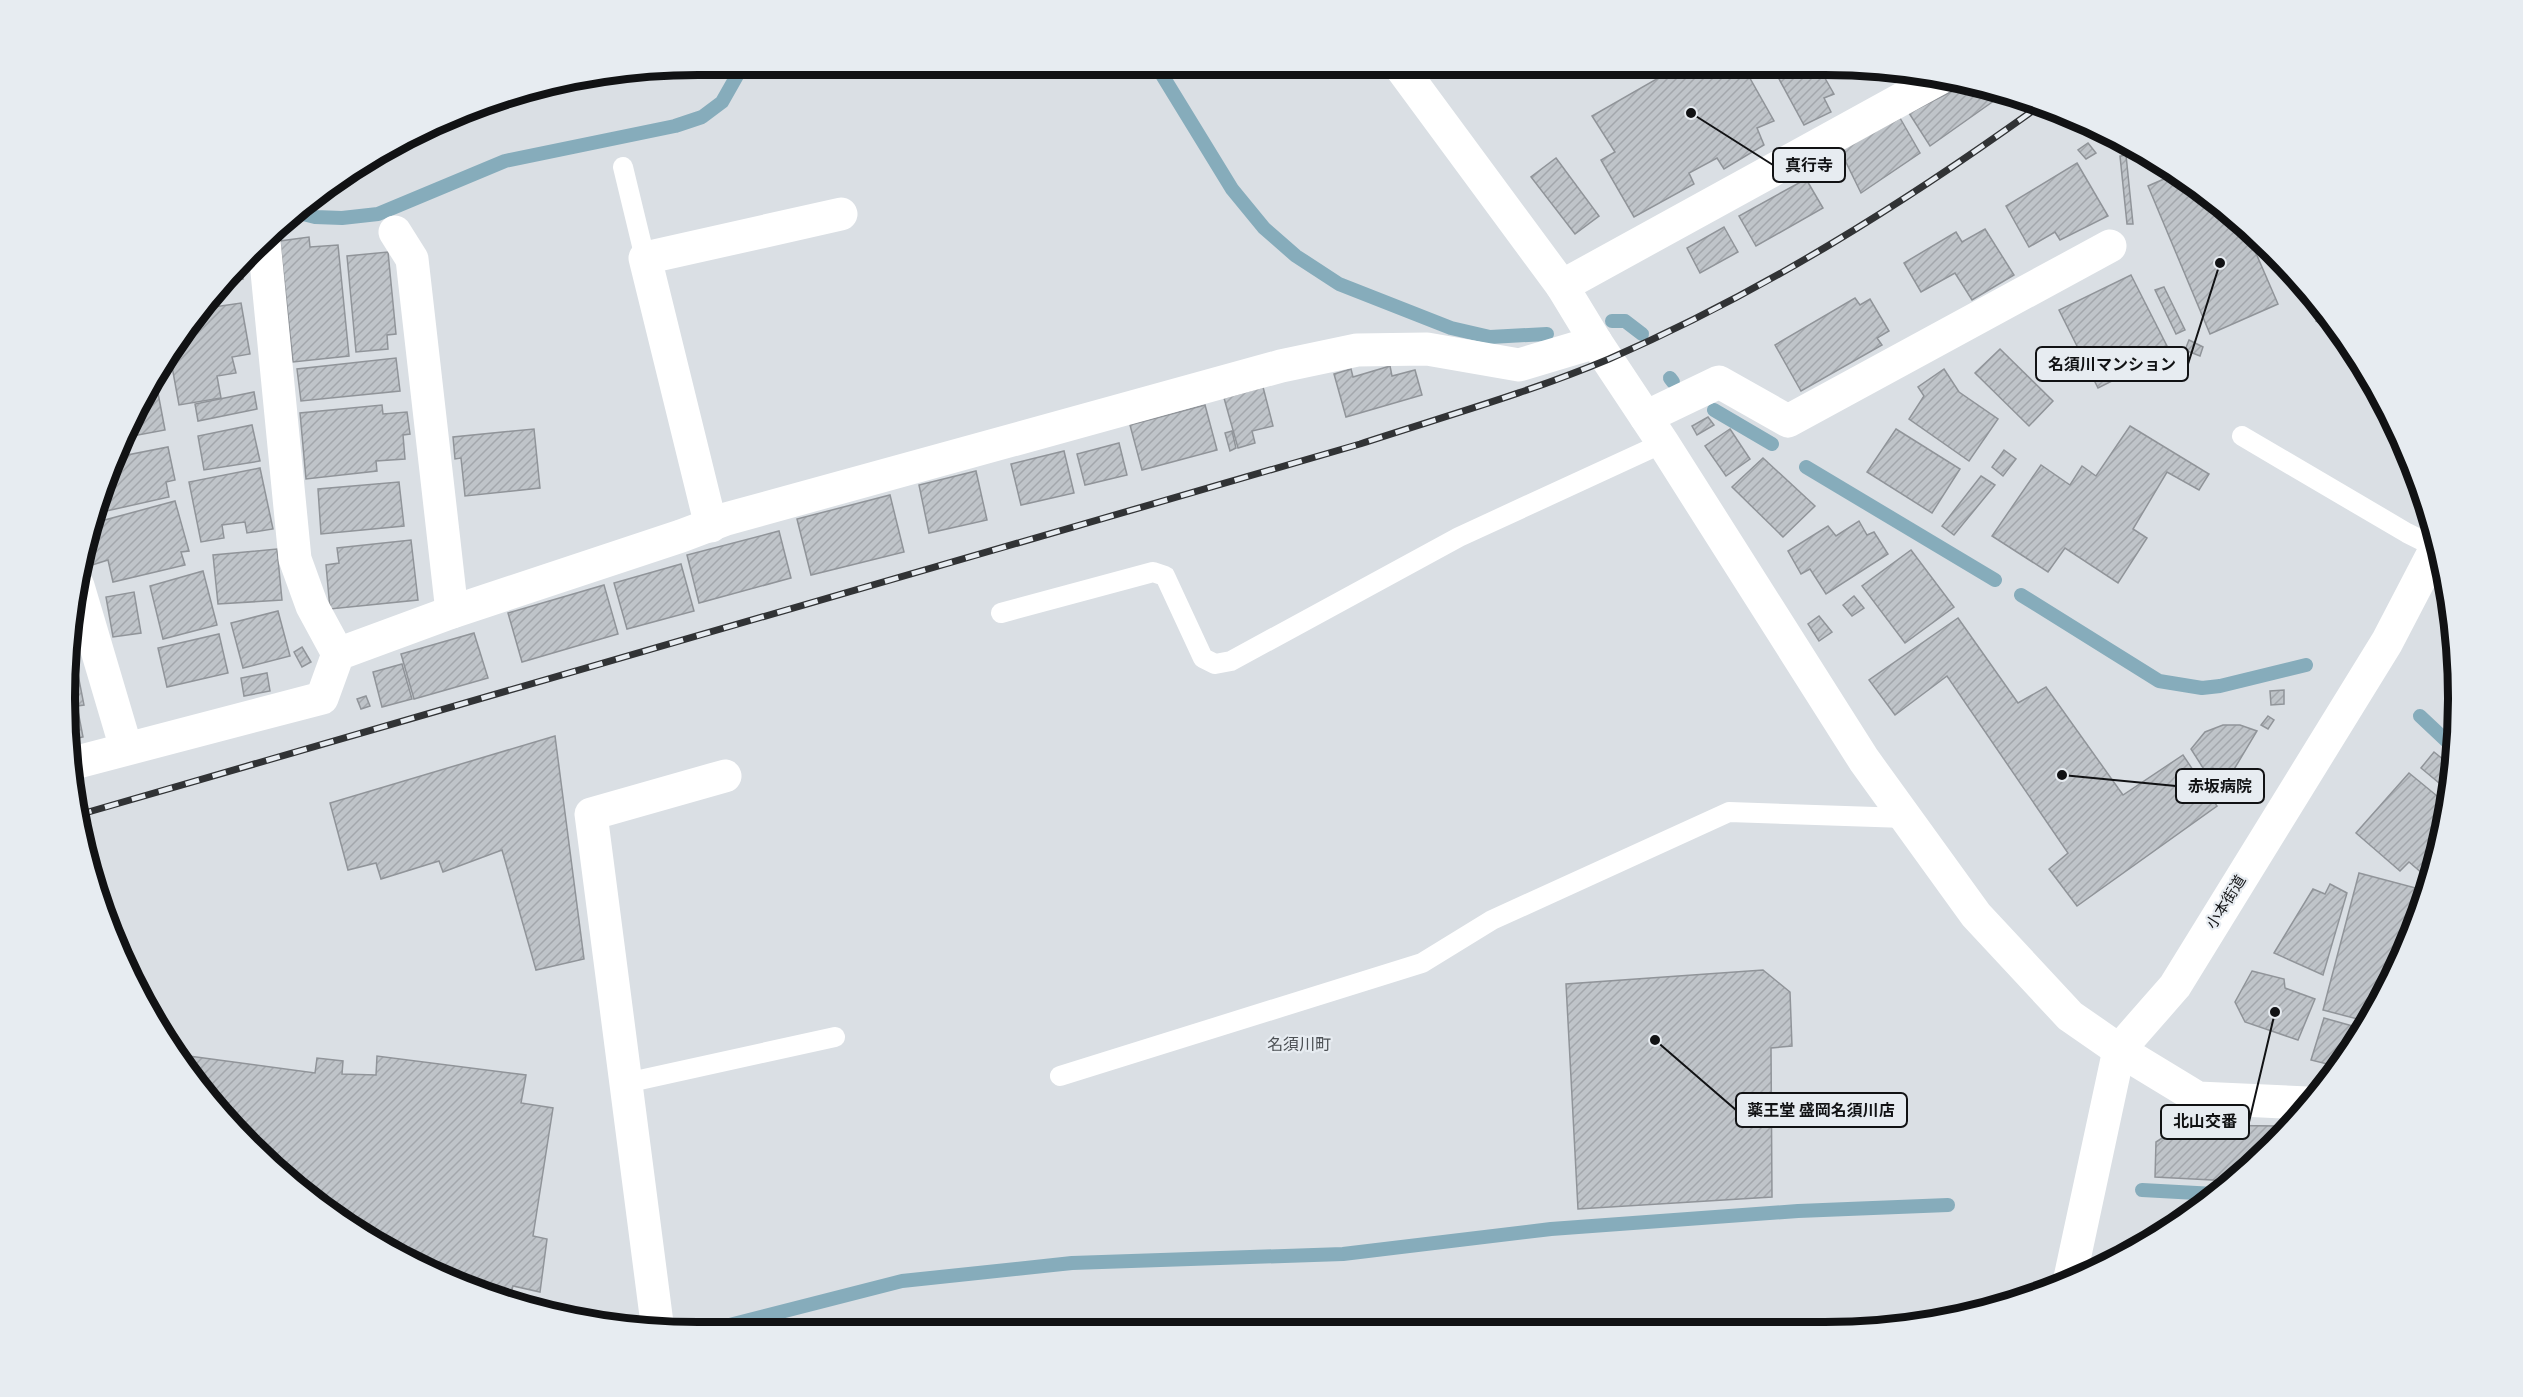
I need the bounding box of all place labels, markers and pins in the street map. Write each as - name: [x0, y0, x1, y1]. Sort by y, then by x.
- callout: 真行寺: [1773, 148, 1845, 182]
- callout: 名須川マンション: [2036, 347, 2188, 381]
- callout: 赤坂病院: [2176, 769, 2264, 803]
- callout: 薬王堂 盛岡名須川店: [1736, 1093, 1907, 1127]
- callout: 北山交番: [2161, 1105, 2249, 1139]

